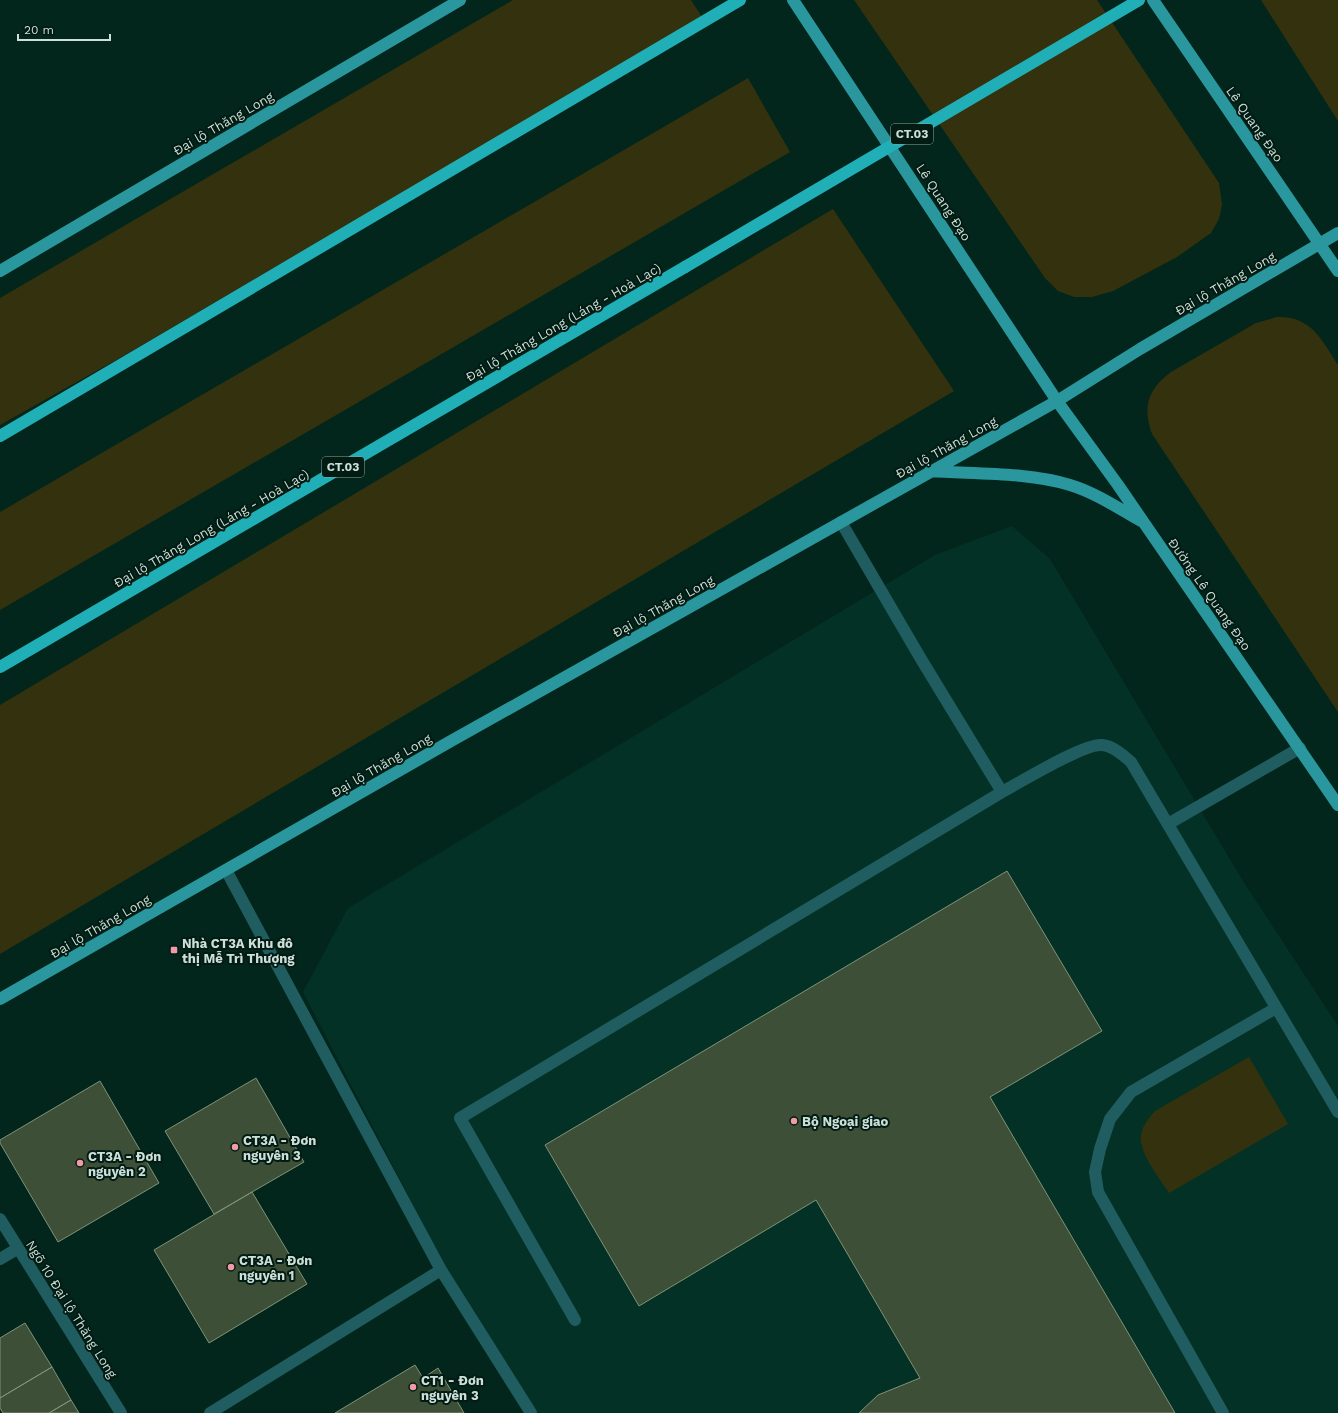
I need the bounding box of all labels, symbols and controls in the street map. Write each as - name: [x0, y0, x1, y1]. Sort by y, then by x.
- scale bar: [18, 16, 110, 42]
- text: 20 m: [24, 23, 54, 37]
- street label: Lê Quang Đạo: [1223, 84, 1286, 165]
- street label: Đại lộ Thăng Long: [170, 89, 276, 158]
- road number: CT.03: [891, 124, 933, 144]
- street label: Lê Quang Đạo: [913, 161, 974, 244]
- street label: Đại lộ Thăng Long: [1172, 249, 1278, 318]
- street label: Đại lộ Thăng Long (Láng - Hoà Lạc): [463, 260, 664, 385]
- street label: Đại lộ Thăng Long: [893, 413, 1000, 481]
- road number: CT.03: [322, 457, 364, 477]
- street label: Đại lộ Thăng Long (Láng - Hoà Lạc): [111, 466, 312, 591]
- street label: Đường Lê Quang Đạo: [1165, 535, 1254, 653]
- street label: Đại lộ Thăng Long: [610, 572, 717, 640]
- street label: Đại lộ Thăng Long: [328, 731, 434, 800]
- street label: Đại lộ Thăng Long: [47, 892, 153, 961]
- place label: Nhà CT3A Khu đô thị Mễ Trì Thượng: [182, 936, 295, 966]
- marker: Nhà CT3A Khu đô thị Mễ Trì Thượng: [169, 945, 179, 955]
- place label: Bộ Ngoại giao: [802, 1114, 889, 1129]
- marker: Bộ Ngoại giao: [789, 1116, 799, 1126]
- place label: CT3A - Đơn nguyên 3: [243, 1133, 316, 1163]
- marker: CT3A - Đơn nguyên 3: [230, 1142, 240, 1152]
- place label: CT3A - Đơn nguyên 2: [88, 1149, 161, 1179]
- marker: CT3A - Đơn nguyên 2: [75, 1158, 85, 1168]
- street label: Ngõ 10 Đại lộ Thăng Long: [23, 1238, 120, 1381]
- place label: CT3A - Đơn nguyên 1: [239, 1253, 312, 1283]
- marker: CT3A - Đơn nguyên 1: [226, 1262, 236, 1272]
- place label: CT1 - Đơn nguyên 3: [421, 1373, 484, 1403]
- marker: CT1 - Đơn nguyên 3: [408, 1382, 418, 1392]

